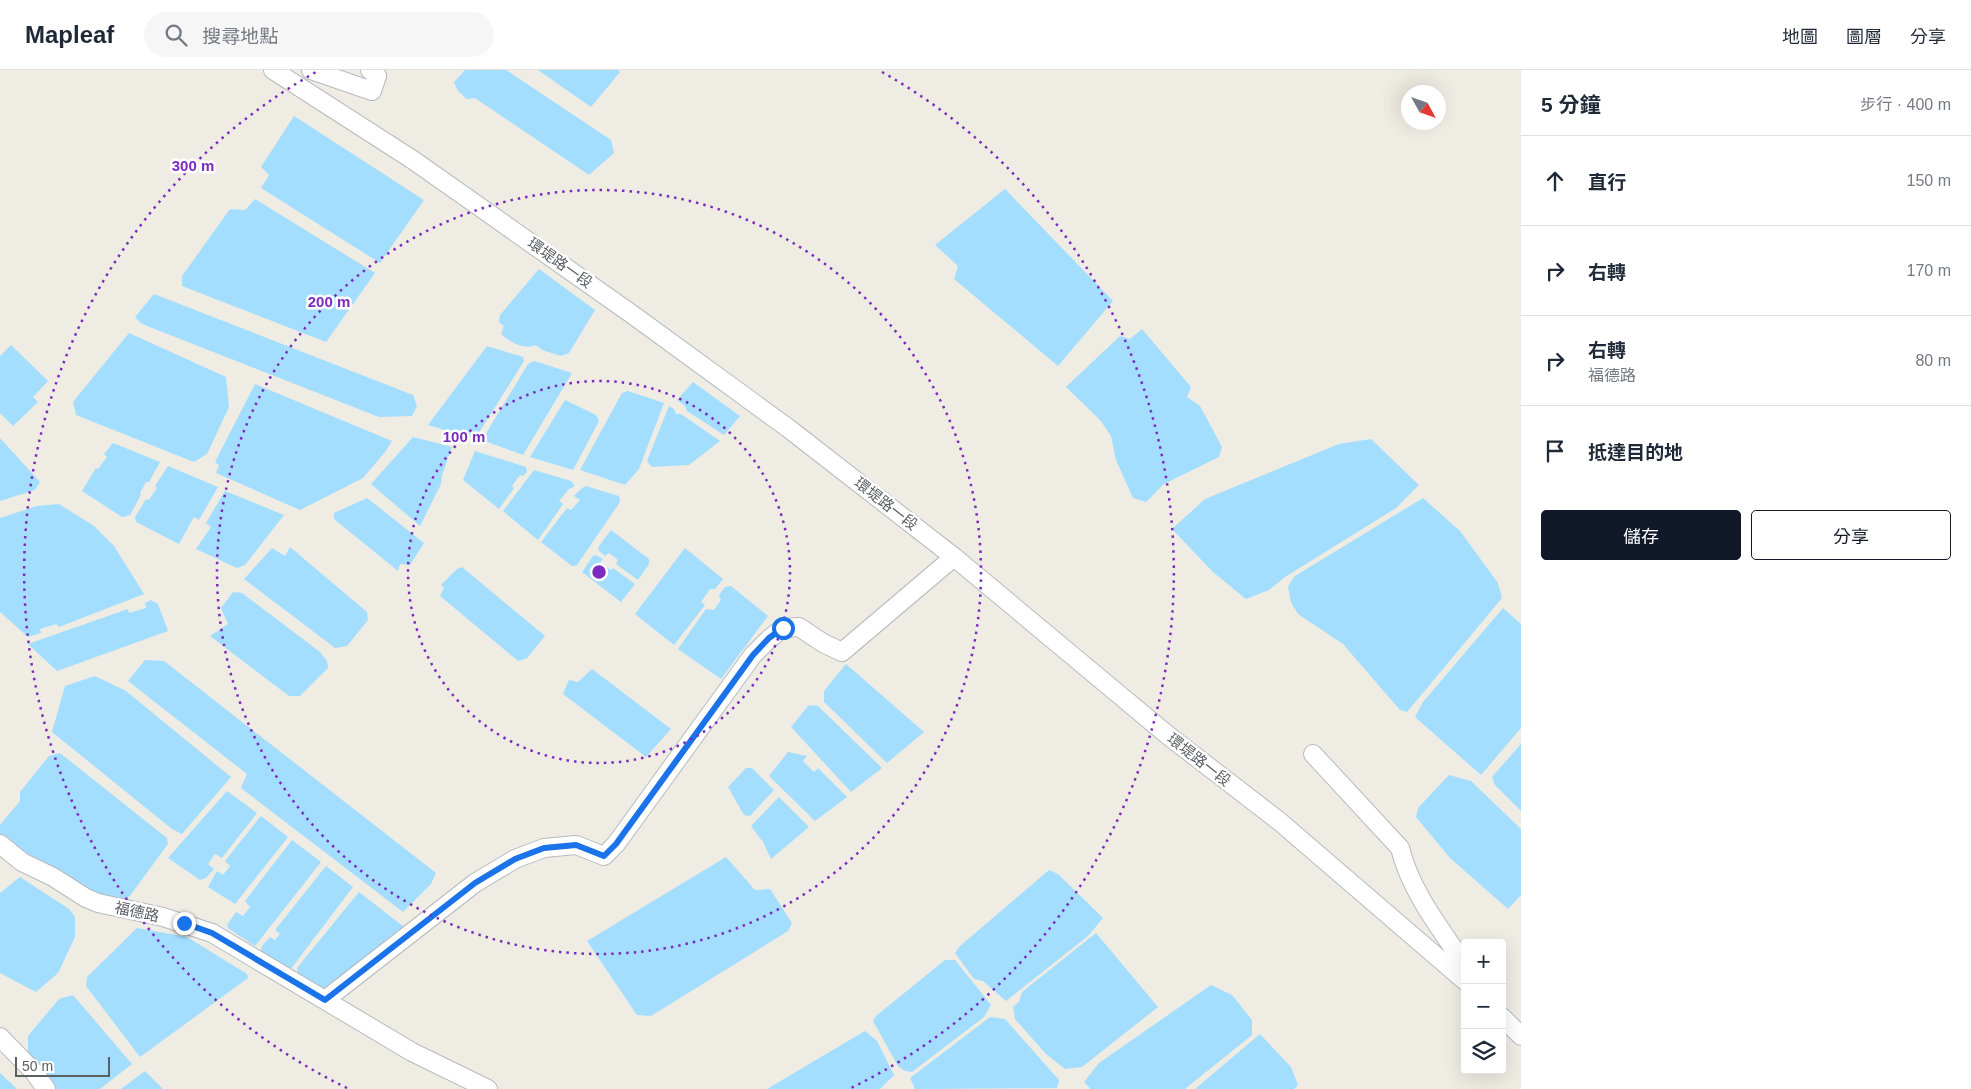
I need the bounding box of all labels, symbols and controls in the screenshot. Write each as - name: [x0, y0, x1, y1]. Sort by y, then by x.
- search box: [144, 12, 494, 57]
- text: Mapleaf: [25, 21, 114, 48]
- icon: search: [162, 21, 190, 49]
- text: 搜尋地點: [202, 26, 278, 47]
- text: 地圖: [1782, 27, 1818, 47]
- text: 圖層: [1846, 27, 1882, 47]
- text: 分享: [1910, 27, 1946, 47]
- north arrow: [1401, 85, 1446, 130]
- text: 5 分鐘: [1541, 93, 1601, 116]
- text: 步行 · 400 m: [1860, 96, 1951, 113]
- text: 300 m: [172, 157, 214, 174]
- icon: ahead: [1541, 167, 1569, 195]
- text: 直行: [1588, 172, 1626, 193]
- text: 150 m: [1907, 172, 1951, 189]
- street label: 環堤路一段: [525, 234, 596, 291]
- icon: right: [1541, 257, 1569, 285]
- text: 右轉: [1588, 262, 1626, 283]
- text: 170 m: [1907, 262, 1951, 279]
- text: 200 m: [308, 293, 350, 310]
- text: 右轉: [1588, 340, 1626, 361]
- icon: right: [1541, 347, 1569, 375]
- text: 80 m: [1915, 352, 1951, 369]
- text: 福德路: [1588, 367, 1636, 384]
- text: 100 m: [443, 428, 485, 445]
- icon: arrive: [1541, 437, 1569, 465]
- text: 抵達目的地: [1588, 442, 1683, 463]
- street label: 環堤路一段: [852, 474, 921, 533]
- button: 儲存: [1541, 510, 1741, 560]
- button: 分享: [1751, 510, 1951, 560]
- centre of rings: [590, 563, 608, 581]
- route start: [772, 617, 795, 640]
- street label: 環堤路一段: [1165, 730, 1234, 789]
- street label: 福德路: [113, 899, 161, 925]
- route end: [173, 912, 196, 935]
- map controls: [1461, 939, 1506, 1074]
- button: +: [1461, 939, 1506, 984]
- button: −: [1461, 984, 1506, 1029]
- button: layers: [1461, 1029, 1506, 1074]
- scale bar: [15, 1054, 110, 1077]
- text: 50 m: [22, 1058, 53, 1074]

